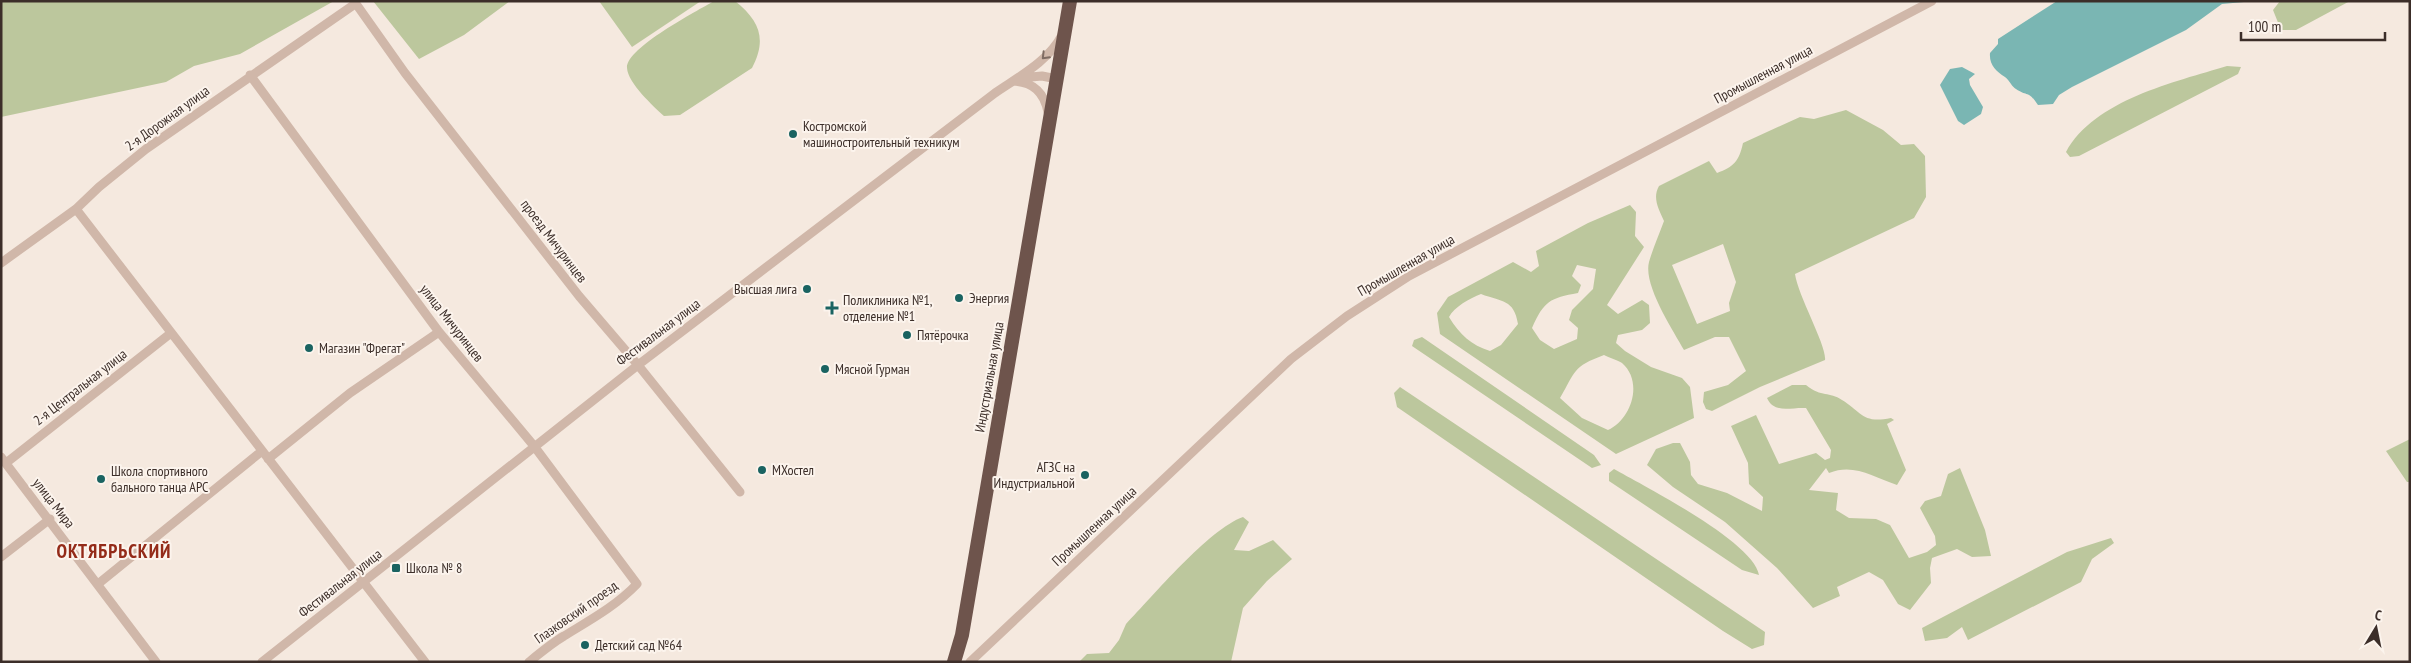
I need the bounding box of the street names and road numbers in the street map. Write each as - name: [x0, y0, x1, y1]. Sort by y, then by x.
- street label: Промышленная улица: [1711, 40, 1815, 108]
- street label: 2-я Дорожная улица: [121, 81, 213, 155]
- street label: проезд Мичуринцев: [517, 196, 591, 287]
- street label: Промышленная улица: [1354, 230, 1458, 300]
- street label: улица Мичуринцев: [416, 281, 488, 366]
- street label: Фестивальная улица: [612, 294, 704, 370]
- street label: Индустриальная улица: [970, 320, 1008, 434]
- street label: 2-я Центральная улица: [30, 345, 130, 429]
- street label: улица Мира: [29, 474, 79, 532]
- street label: Промышленная улица: [1048, 482, 1140, 570]
- street label: Фестивальная улица: [295, 545, 385, 621]
- street label: Глазковский проезд: [531, 577, 621, 647]

